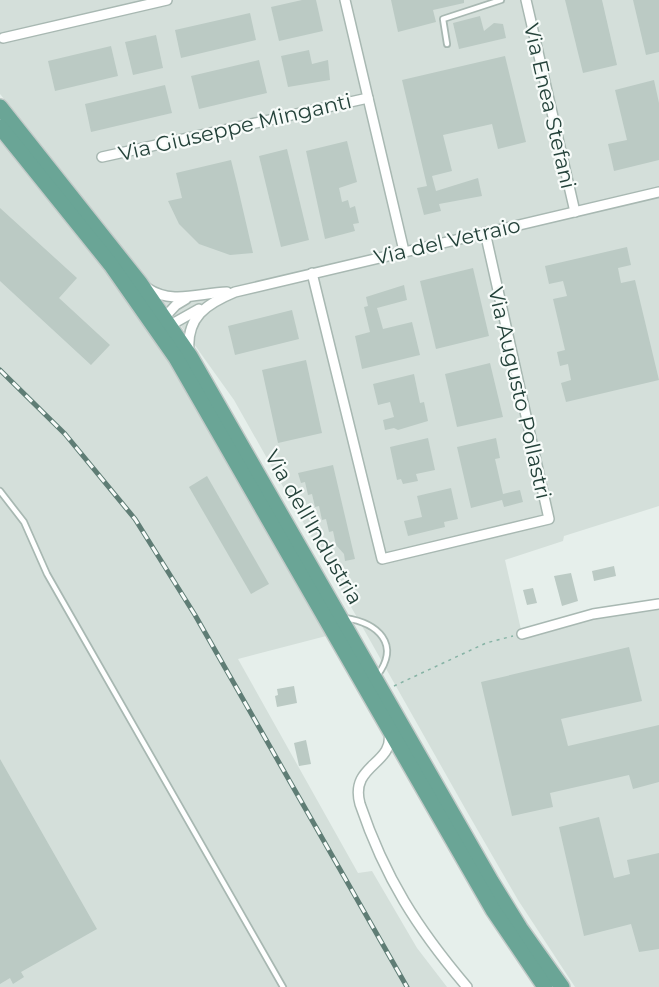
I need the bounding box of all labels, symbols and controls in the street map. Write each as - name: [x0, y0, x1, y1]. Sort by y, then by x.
- street label: Via Enea Stefani: [519, 21, 581, 191]
- street label: Via Giuseppe Minganti: [116, 88, 354, 166]
- street label: Via del Vetraio: [371, 212, 523, 270]
- street label: Via Augusto Pollastri: [483, 285, 557, 501]
- street label: Via dell'Industria: [260, 445, 368, 609]

